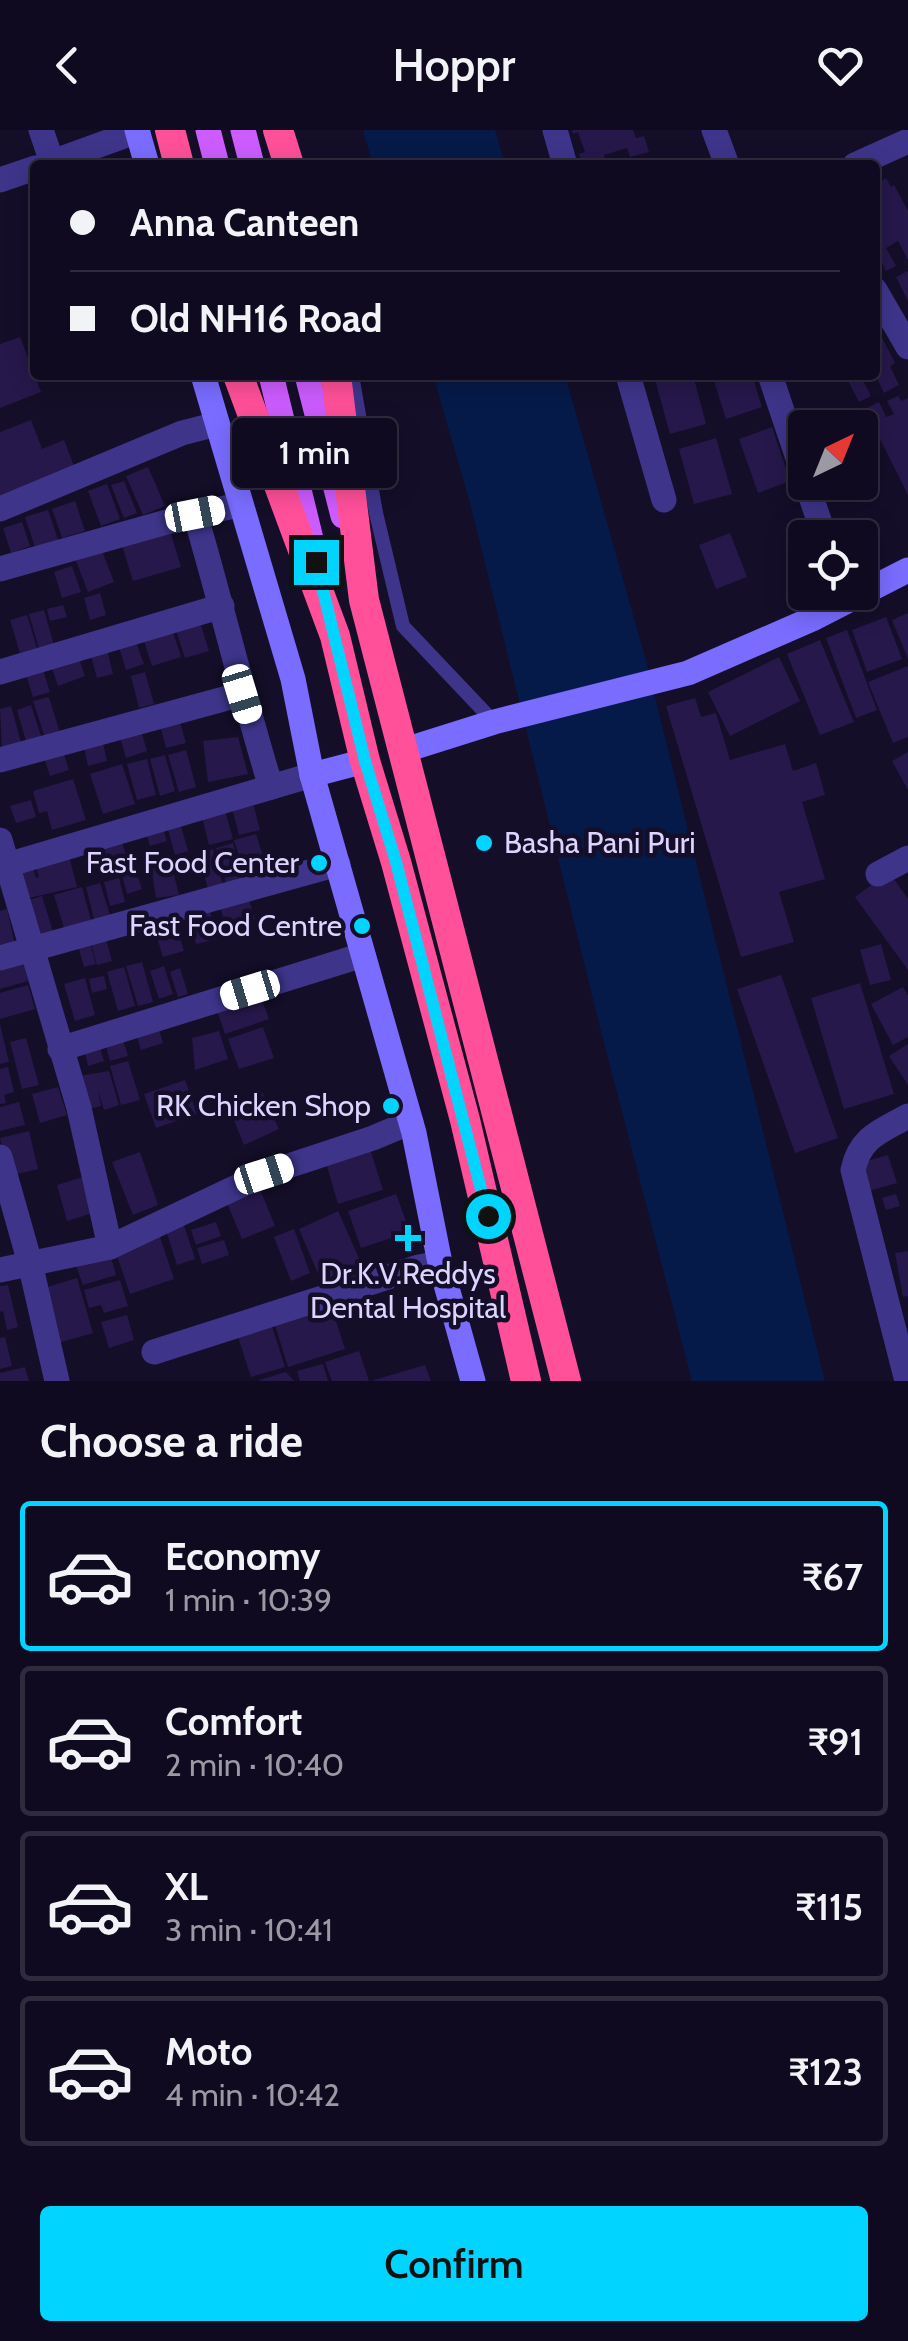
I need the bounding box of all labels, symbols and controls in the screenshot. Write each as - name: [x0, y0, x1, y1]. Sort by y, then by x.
- icon: back: [40, 38, 95, 93]
- text: Hoppr: [393, 38, 515, 92]
- icon: heart: [813, 38, 868, 93]
- text: Anna Canteen: [130, 199, 359, 246]
- text: Old NH16 Road: [130, 295, 383, 342]
- north arrow: [788, 410, 878, 500]
- map controls: [788, 410, 878, 610]
- callout: 1 min: [234, 417, 398, 487]
- text: 1 min: [279, 433, 350, 472]
- car: [163, 494, 227, 534]
- button: locate: [788, 520, 878, 610]
- route end: [294, 540, 339, 585]
- car: [219, 661, 265, 727]
- place label: Basha Pani Puri: [504, 824, 696, 861]
- marker: Basha Pani Puri: [473, 832, 495, 854]
- place label: Fast Food Center: [86, 844, 300, 881]
- marker: Fast Food Center: [308, 852, 330, 874]
- place label: Fast Food Centre: [129, 907, 342, 944]
- marker: Fast Food Centre: [351, 915, 373, 937]
- car: [217, 967, 283, 1013]
- place label: RK Chicken Shop: [156, 1087, 371, 1124]
- marker: RK Chicken Shop: [380, 1095, 402, 1117]
- car: [231, 1150, 297, 1198]
- route start: [466, 1194, 511, 1239]
- marker: Dr.K.V.Reddys Dental Hospital: [395, 1225, 421, 1251]
- place label: Dr.K.V.Reddys Dental Hospital: [310, 1255, 506, 1326]
- text: Choose a ride: [40, 1414, 303, 1468]
- icon: car: [45, 1531, 135, 1621]
- text: Economy: [165, 1533, 320, 1580]
- text: ₹67: [802, 1553, 863, 1600]
- text: 1 min · 10:39: [165, 1580, 332, 1619]
- icon: car: [45, 1696, 135, 1786]
- text: Comfort: [165, 1698, 302, 1745]
- text: ₹91: [808, 1718, 863, 1765]
- text: 2 min · 10:40: [165, 1745, 344, 1784]
- icon: car: [45, 1861, 135, 1951]
- text: XL: [165, 1863, 208, 1910]
- text: ₹115: [795, 1883, 863, 1930]
- text: 3 min · 10:41: [165, 1910, 333, 1949]
- icon: car: [45, 2026, 135, 2116]
- text: Moto: [165, 2028, 252, 2075]
- text: ₹123: [789, 2048, 863, 2095]
- text: 4 min · 10:42: [165, 2075, 340, 2114]
- button: Confirm: [40, 2206, 868, 2321]

